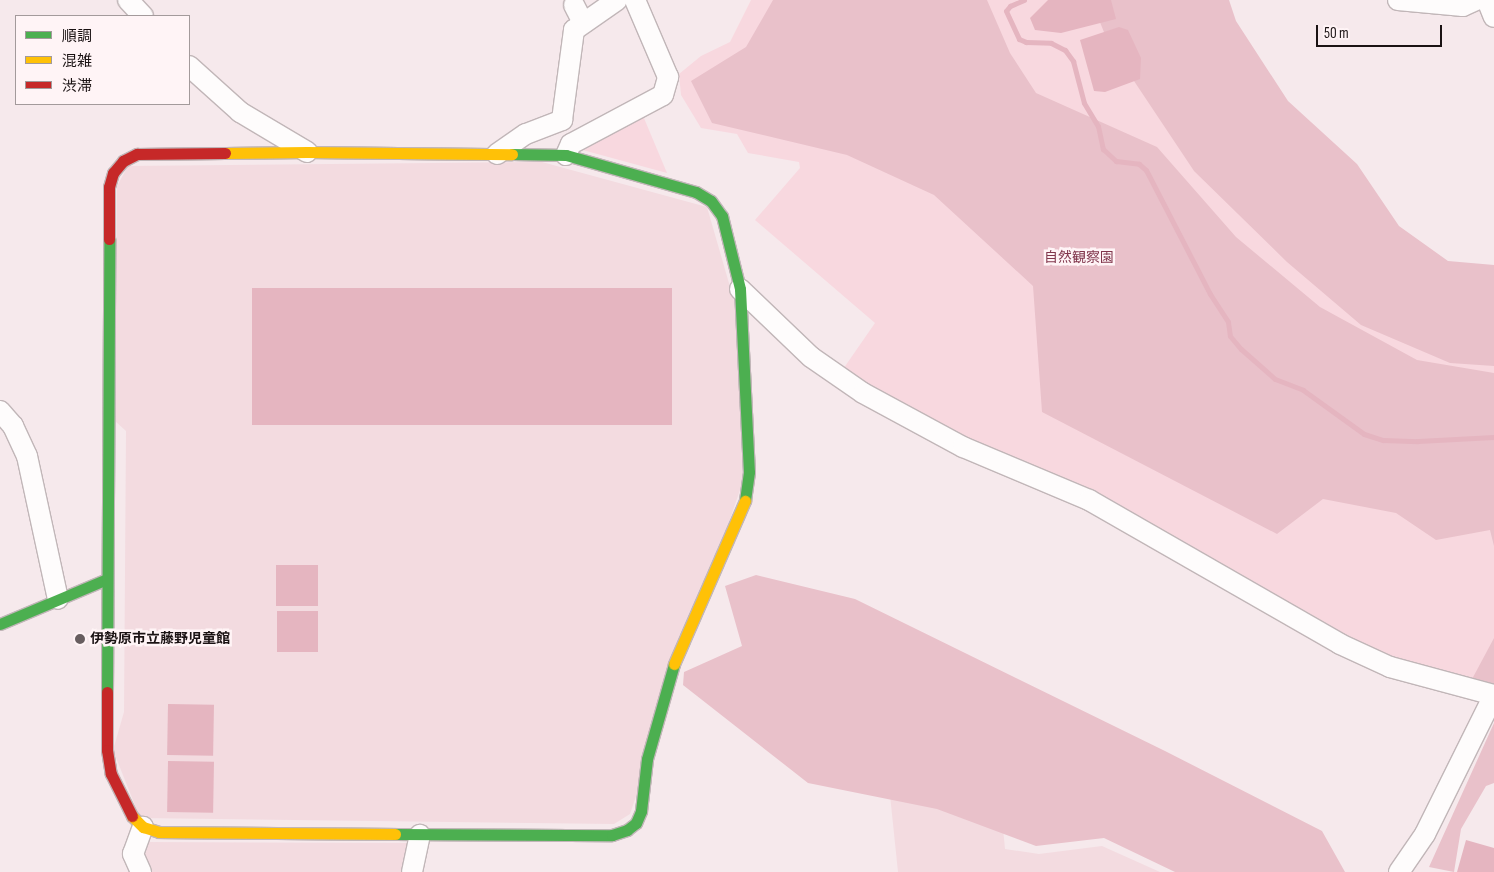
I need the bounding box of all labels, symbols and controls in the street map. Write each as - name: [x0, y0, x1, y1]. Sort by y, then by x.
- legend: [15, 15, 190, 105]
- scale bar: [1319, 15, 1445, 47]
- text: 50 m: [1324, 24, 1349, 43]
- text: 順調: [62, 27, 92, 46]
- text: 混雑: [62, 52, 92, 71]
- text: 渋滞: [62, 77, 92, 96]
- park label: 自然観察園: [1044, 250, 1114, 266]
- place label: 伊勢原市立藤野児童館: [90, 631, 230, 647]
- marker: 伊勢原市立藤野児童館: [74, 633, 86, 645]

